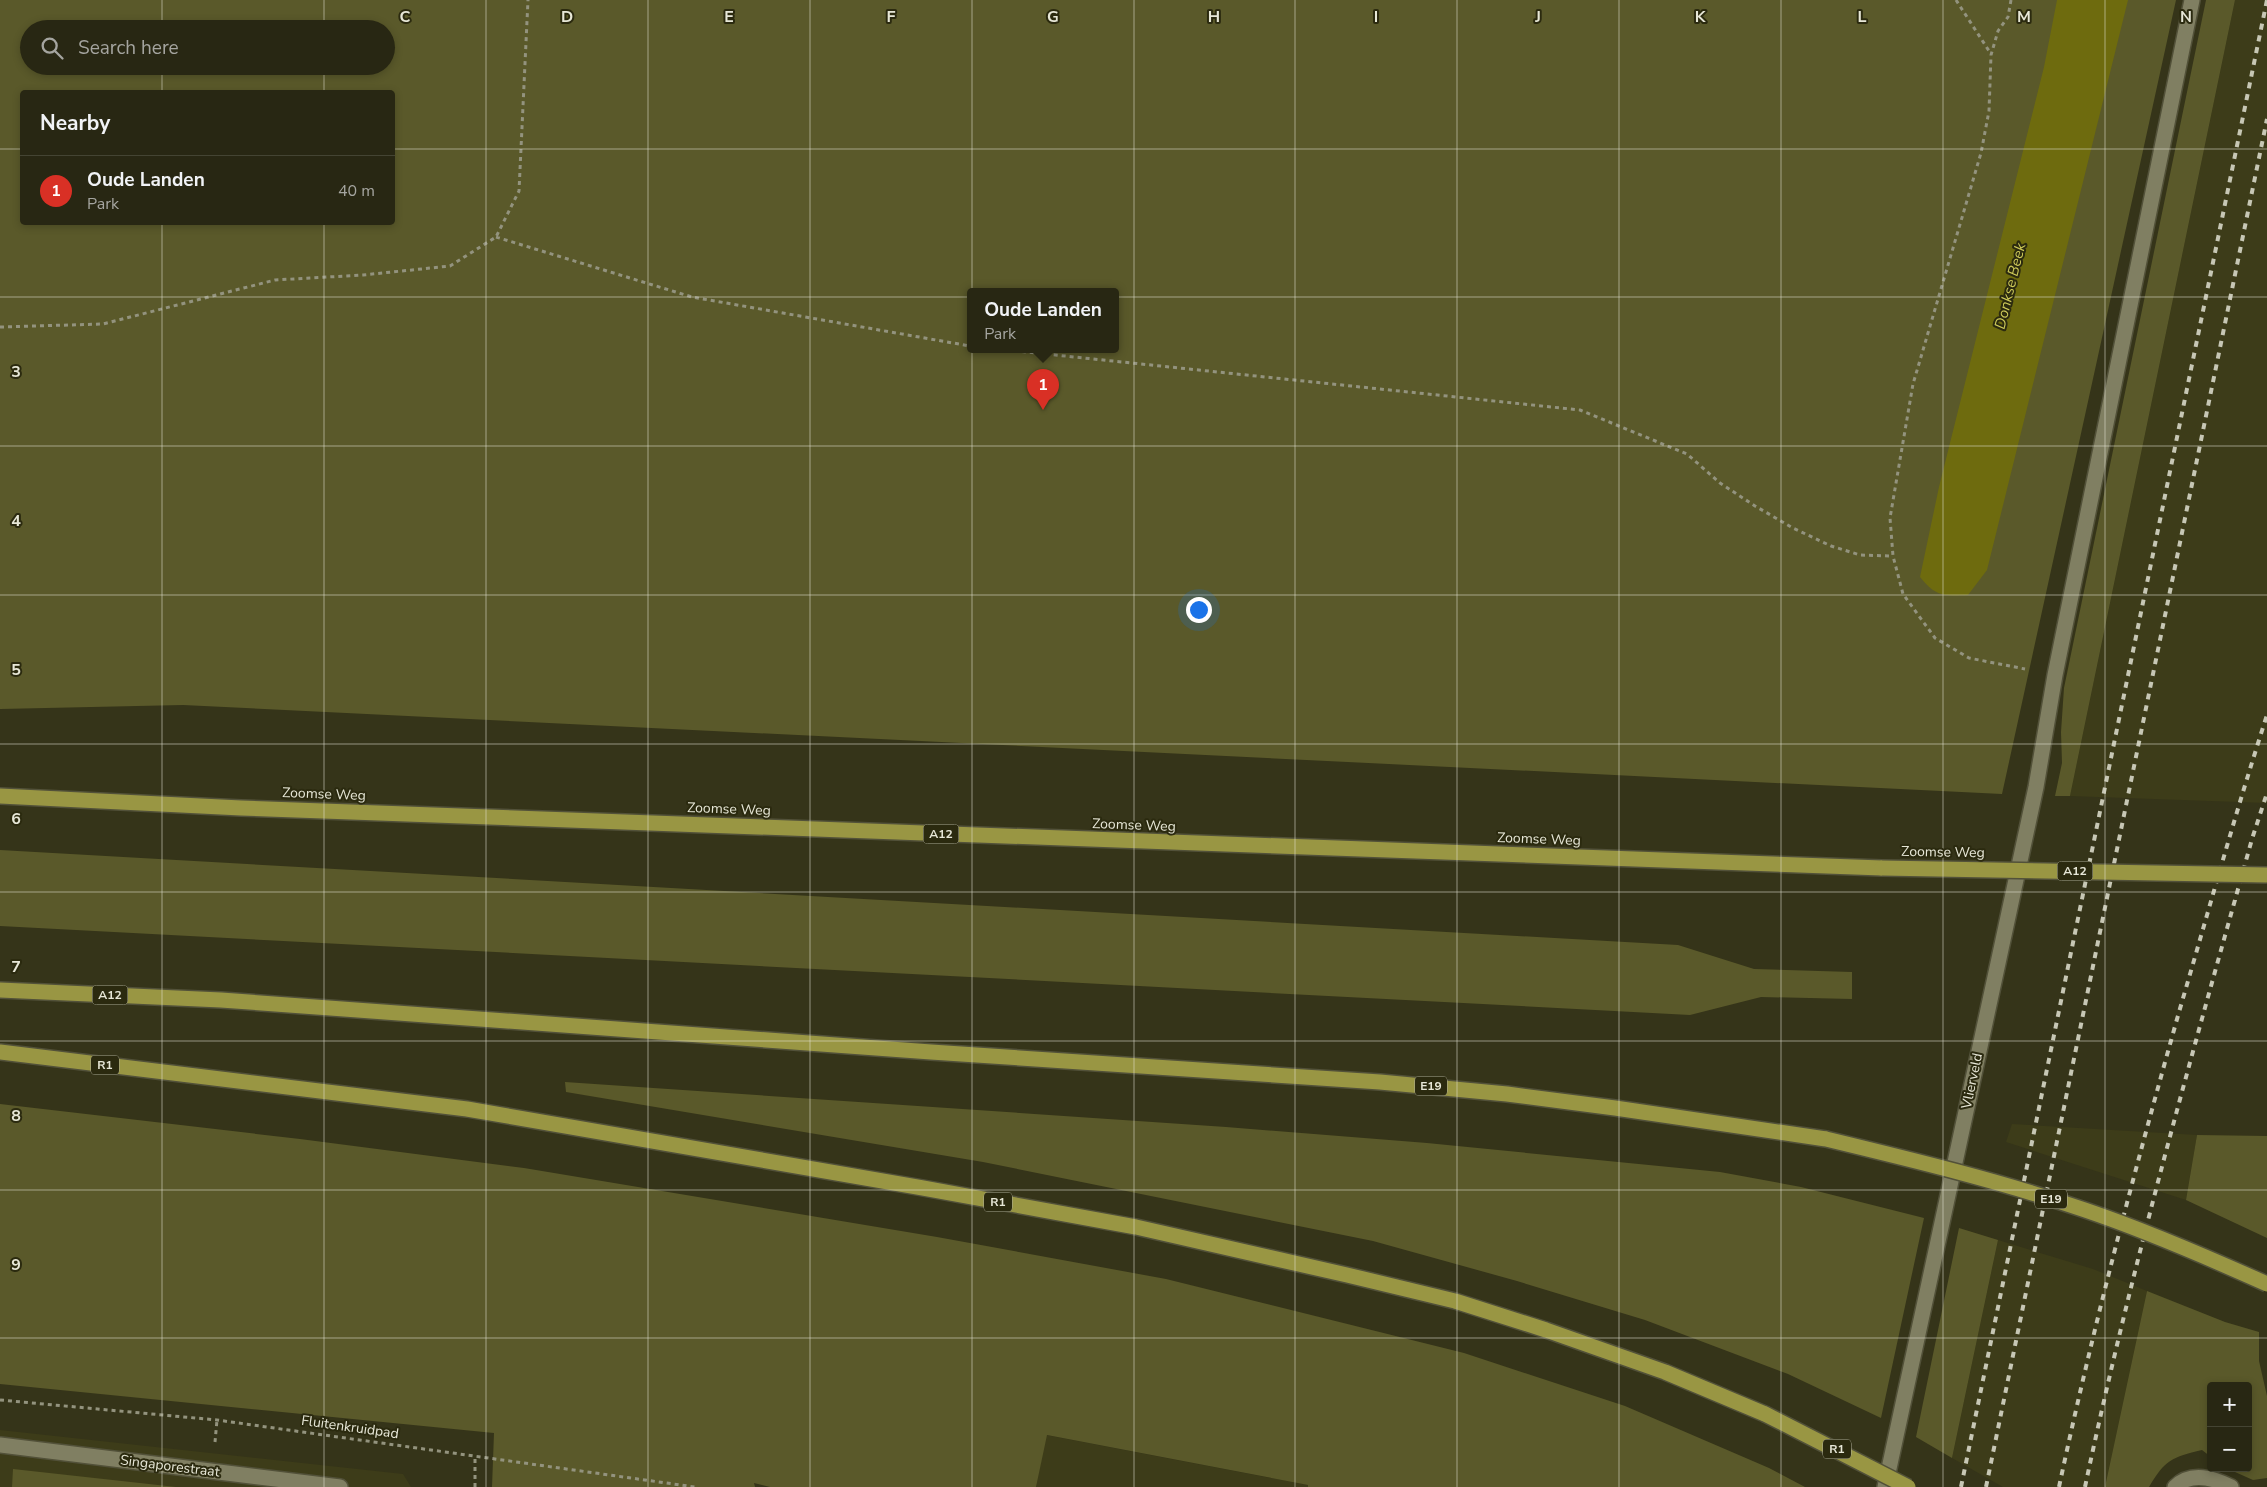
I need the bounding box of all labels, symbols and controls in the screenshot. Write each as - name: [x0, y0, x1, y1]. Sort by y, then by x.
- text: C: [400, 6, 411, 28]
- text: D: [561, 6, 573, 28]
- text: E: [724, 6, 734, 28]
- text: F: [887, 6, 896, 28]
- text: G: [1047, 6, 1059, 28]
- text: H: [1208, 6, 1220, 28]
- text: I: [1374, 6, 1378, 28]
- text: J: [1534, 6, 1541, 28]
- text: K: [1695, 6, 1707, 28]
- text: L: [1858, 6, 1867, 28]
- text: M: [2017, 6, 2031, 28]
- text: N: [2180, 6, 2192, 28]
- search box: [20, 20, 395, 75]
- icon: search: [38, 34, 66, 62]
- text: Search here: [78, 35, 179, 61]
- text: Nearby: [40, 109, 110, 137]
- text: Oude Landen: [87, 167, 205, 193]
- text: 1: [51, 180, 61, 202]
- text: 40 m: [338, 180, 375, 202]
- text: Park: [87, 193, 119, 215]
- water label: Donkse Beek: [1990, 240, 2030, 331]
- popup: [967, 288, 1119, 353]
- text: Oude Landen: [984, 297, 1102, 323]
- text: Park: [984, 323, 1016, 345]
- text: 3: [11, 361, 21, 383]
- pin: 1: [1027, 369, 1059, 410]
- text: 4: [11, 510, 21, 532]
- your location: [1186, 597, 1212, 623]
- text: 5: [11, 659, 21, 681]
- street label: Zoomse Weg: [282, 783, 366, 805]
- street label: Zoomse Weg: [687, 798, 771, 820]
- text: 6: [11, 808, 21, 830]
- street label: Zoomse Weg: [1092, 814, 1176, 836]
- road number: A12: [924, 824, 958, 844]
- street label: Zoomse Weg: [1497, 828, 1581, 850]
- street label: Zoomse Weg: [1901, 842, 1985, 862]
- road number: A12: [2058, 861, 2092, 880]
- text: 7: [11, 956, 21, 978]
- road number: A12: [92, 986, 128, 1004]
- street label: Vlierveld: [1957, 1051, 1987, 1112]
- road number: R1: [91, 1056, 119, 1074]
- road number: E19: [1415, 1076, 1447, 1096]
- text: 8: [11, 1105, 21, 1127]
- road number: E19: [2035, 1190, 2067, 1208]
- road number: R1: [984, 1192, 1012, 1212]
- text: 9: [11, 1254, 21, 1276]
- map controls: [2207, 1382, 2252, 1472]
- button: +: [2207, 1382, 2252, 1427]
- street label: Fluitenkruidpad: [300, 1411, 400, 1443]
- button: −: [2207, 1427, 2252, 1472]
- road number: R1: [1823, 1440, 1851, 1458]
- street label: Singaporestraat: [119, 1450, 221, 1482]

